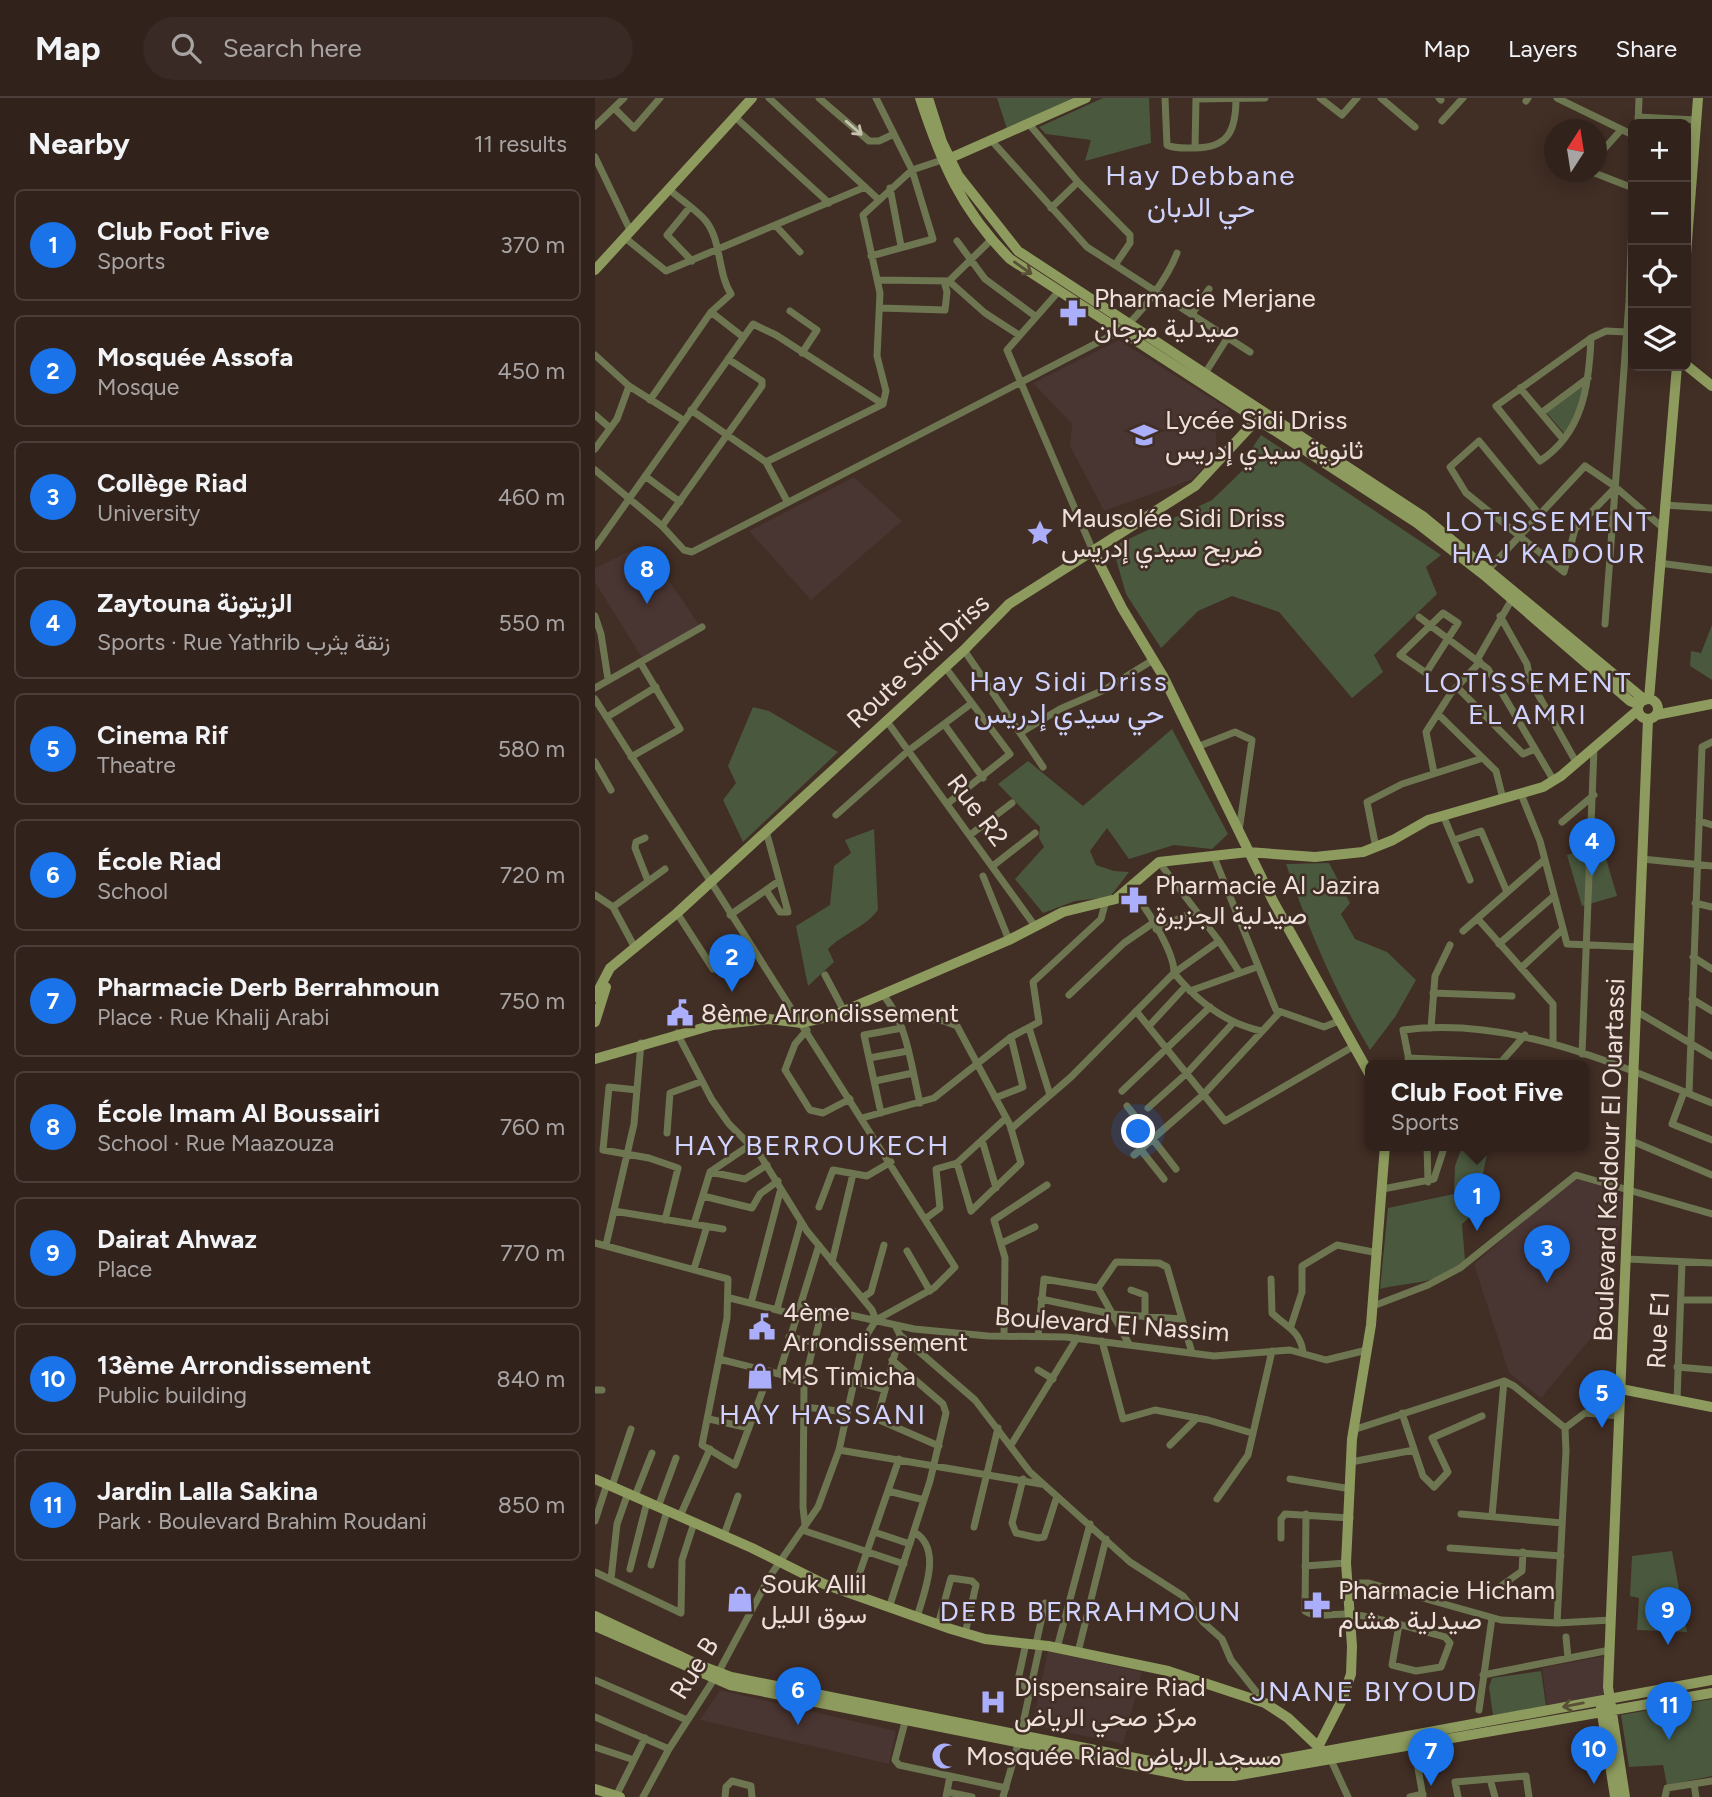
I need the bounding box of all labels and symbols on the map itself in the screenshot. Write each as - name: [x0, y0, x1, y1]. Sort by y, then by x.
- north arrow: [1544, 119, 1607, 182]
- one-way arrow: [845, 120, 863, 136]
- district label: Hay Debbane حي الدبان: [1105, 158, 1297, 230]
- one-way arrow: [1013, 261, 1032, 275]
- place label: Pharmacie Merjane صيدلية مرجان: [1094, 282, 1316, 344]
- pharmacy icon: Pharmacie Merjane صيدلية مرجان: [1058, 298, 1088, 328]
- place label: Lycée Sidi Driss ثانوية سيدي إدريس: [1165, 404, 1364, 471]
- school or university icon: Lycée Sidi Driss ثانوية سيدي إدريس: [1129, 420, 1159, 450]
- place label: Mausolée Sidi Driss ضريح سيدي إدريس: [1061, 502, 1285, 569]
- district label: LOTISSEMENT HAJ KADOUR: [1445, 504, 1653, 570]
- place icon: Mausolée Sidi Driss ضريح سيدي إدريس: [1025, 518, 1055, 548]
- pin: 8: [624, 546, 670, 604]
- street label: Route Sidi Driss: [840, 587, 996, 735]
- district label: Hay Sidi Driss حي سيدي إدريس: [969, 664, 1169, 736]
- district label: LOTISSEMENT EL AMRI: [1424, 665, 1632, 731]
- street label: Rue R2: [940, 768, 1016, 852]
- pin: 4: [1569, 818, 1615, 876]
- place label: Pharmacie Al Jazira صيدلية الجزيرة: [1155, 869, 1380, 931]
- pharmacy icon: Pharmacie Al Jazira صيدلية الجزيرة: [1119, 885, 1149, 915]
- pin: 2: [709, 934, 755, 992]
- street label: Boulevard Kaddour El Ouartassi: [1587, 978, 1631, 1342]
- place label: 8ème Arrondissement: [701, 997, 959, 1029]
- public building icon: 8ème Arrondissement: [665, 998, 695, 1028]
- your location: [1121, 1114, 1155, 1148]
- district label: HAY BERROUKECH: [674, 1128, 950, 1162]
- pin: 1: [1454, 1173, 1500, 1231]
- pin: 3: [1524, 1225, 1570, 1283]
- street label: Rue E1: [1640, 1290, 1676, 1370]
- place label: 4ème Arrondissement: [783, 1296, 968, 1358]
- street label: Boulevard El Nassim: [994, 1300, 1230, 1348]
- public building icon: 4ème Arrondissement: [747, 1312, 777, 1342]
- place label: MS Timicha: [781, 1360, 916, 1392]
- shop icon: MS Timicha: [745, 1361, 775, 1391]
- pin: 5: [1579, 1370, 1625, 1428]
- district label: HAY HASSANI: [719, 1397, 927, 1431]
- place label: Souk Allil سوق الليل: [761, 1568, 867, 1630]
- place label: Pharmacie Hicham صيدلية هشام: [1338, 1574, 1555, 1637]
- shop icon: Souk Allil سوق الليل: [725, 1584, 755, 1614]
- pin: 9: [1645, 1587, 1691, 1645]
- pharmacy icon: Pharmacie Hicham صيدلية هشام: [1302, 1590, 1332, 1620]
- district label: DERB BERRAHMOUN: [939, 1594, 1243, 1628]
- street label: Rue B: [663, 1631, 725, 1705]
- pin: 6: [775, 1667, 821, 1725]
- place label: Dispensaire Riad مركز صحي الرياض: [1014, 1671, 1206, 1738]
- district label: JNANE BIYOUD: [1252, 1674, 1478, 1708]
- pin: 11: [1646, 1682, 1692, 1740]
- hospital icon: Dispensaire Riad مركز صحي الرياض: [978, 1687, 1008, 1717]
- one-way arrow: [1562, 1699, 1585, 1713]
- pin: 10: [1571, 1726, 1617, 1784]
- pin: 7: [1408, 1728, 1454, 1786]
- place label: Mosquée Riad مسجد الرياض: [966, 1740, 1281, 1772]
- mosque icon: Mosquée Riad مسجد الرياض: [930, 1741, 960, 1771]

